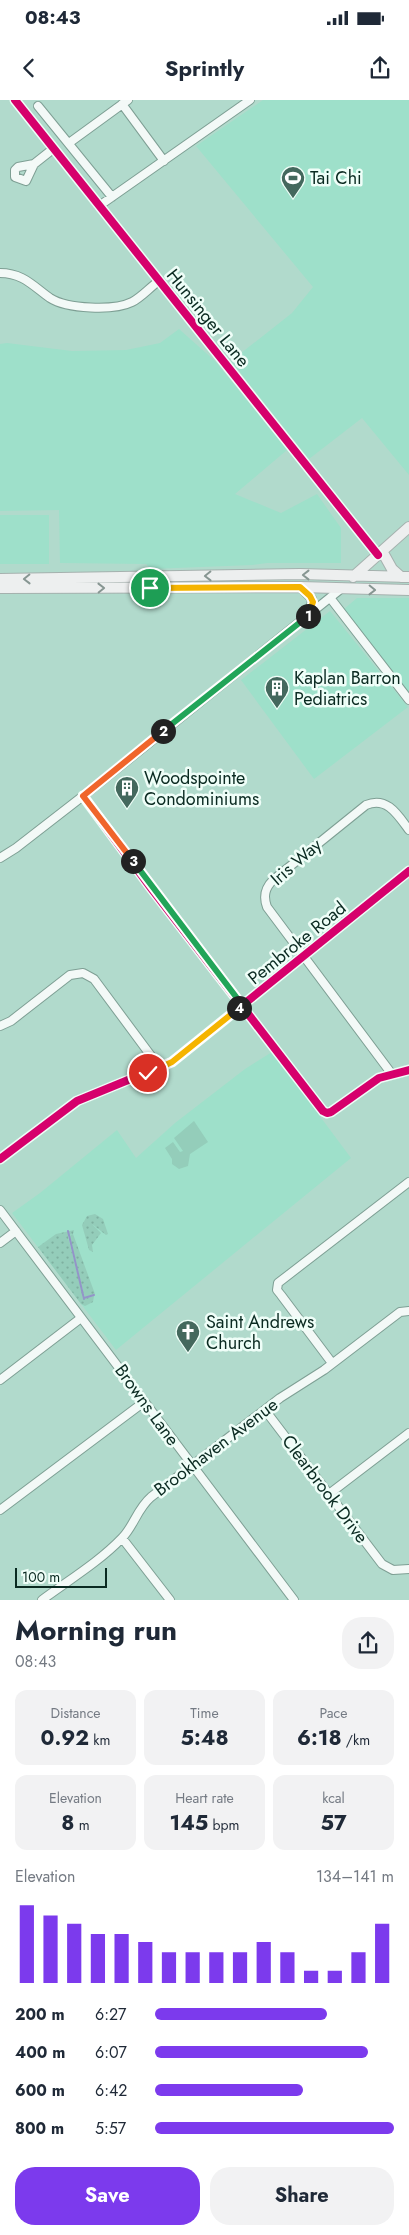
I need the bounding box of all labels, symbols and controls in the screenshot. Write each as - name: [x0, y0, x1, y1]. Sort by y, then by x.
- text: 08:43: [25, 4, 81, 31]
- text: Sprintly: [165, 52, 244, 84]
- icon: back: [15, 54, 43, 82]
- icon: share: [366, 54, 394, 82]
- sports icon: Tai Chi: [280, 165, 306, 199]
- place label: Tai Chi: [310, 165, 362, 191]
- street label: Hunsinger Lane: [160, 263, 256, 373]
- pin: [129, 567, 171, 609]
- one-way arrow: [301, 569, 309, 580]
- one-way arrow: [204, 571, 212, 581]
- one-way arrow: [22, 574, 30, 584]
- icon: arrive: [136, 574, 164, 602]
- one-way arrow: [98, 583, 105, 593]
- one-way arrow: [368, 585, 376, 595]
- pin: 1: [296, 604, 320, 628]
- text: 1: [305, 606, 312, 626]
- place label: Kaplan Barron Pediatrics: [294, 665, 401, 712]
- building icon: Kaplan Barron Pediatrics: [264, 675, 290, 709]
- pin: 2: [150, 718, 176, 744]
- text: 2: [159, 721, 168, 741]
- place label: Woodspointe Condominiums: [144, 765, 259, 812]
- building icon: Woodspointe Condominiums: [114, 775, 140, 809]
- street label: Iris Way: [265, 832, 327, 892]
- pin: 3: [120, 848, 146, 874]
- text: 3: [129, 851, 138, 871]
- street label: Pembroke Road: [242, 895, 352, 991]
- pin: 4: [226, 996, 252, 1020]
- text: 4: [235, 998, 244, 1018]
- pin: [127, 1052, 169, 1094]
- icon: check: [134, 1059, 162, 1087]
- place label: Saint Andrews Church: [206, 1309, 314, 1356]
- church icon: Saint Andrews Church: [175, 1319, 201, 1353]
- street label: Browns Lane: [108, 1359, 186, 1451]
- street label: Brookhaven Avenue: [149, 1392, 283, 1502]
- street label: Clearbrook Drive: [276, 1429, 374, 1549]
- scale bar: [15, 1565, 108, 1588]
- text: 100 m: [22, 1567, 60, 1587]
- text: Morning run: [15, 1610, 177, 1651]
- button: share: [342, 1617, 394, 1669]
- text: 08:43: [15, 1650, 56, 1673]
- text: Distance: [50, 1703, 101, 1723]
- text: Time: [190, 1703, 219, 1723]
- text: Pace: [320, 1703, 347, 1723]
- text: 0.92: [41, 1723, 89, 1753]
- text: 5:48: [180, 1723, 229, 1753]
- text: 6:18: [297, 1723, 342, 1753]
- text: km: [89, 1730, 110, 1750]
- text: /km: [342, 1730, 370, 1750]
- text: Elevation: [49, 1788, 102, 1808]
- text: Heart rate: [175, 1788, 234, 1808]
- text: kcal: [322, 1788, 345, 1808]
- text: 8: [61, 1808, 75, 1838]
- text: 145: [170, 1808, 208, 1838]
- text: 57: [320, 1808, 347, 1838]
- text: m: [75, 1815, 90, 1835]
- text: bpm: [208, 1815, 240, 1835]
- text: Elevation: [15, 1865, 75, 1888]
- text: 134–141 m: [316, 1865, 394, 1888]
- text: 200 m: [15, 2003, 65, 2026]
- text: 6:27: [95, 2003, 127, 2026]
- text: 400 m: [15, 2041, 65, 2064]
- text: 6:07: [95, 2041, 127, 2064]
- text: 600 m: [15, 2079, 65, 2102]
- text: 6:42: [95, 2079, 127, 2102]
- text: 800 m: [15, 2117, 64, 2140]
- text: 5:57: [95, 2117, 126, 2140]
- button: Save: [15, 2167, 200, 2225]
- button: Share: [210, 2167, 394, 2225]

